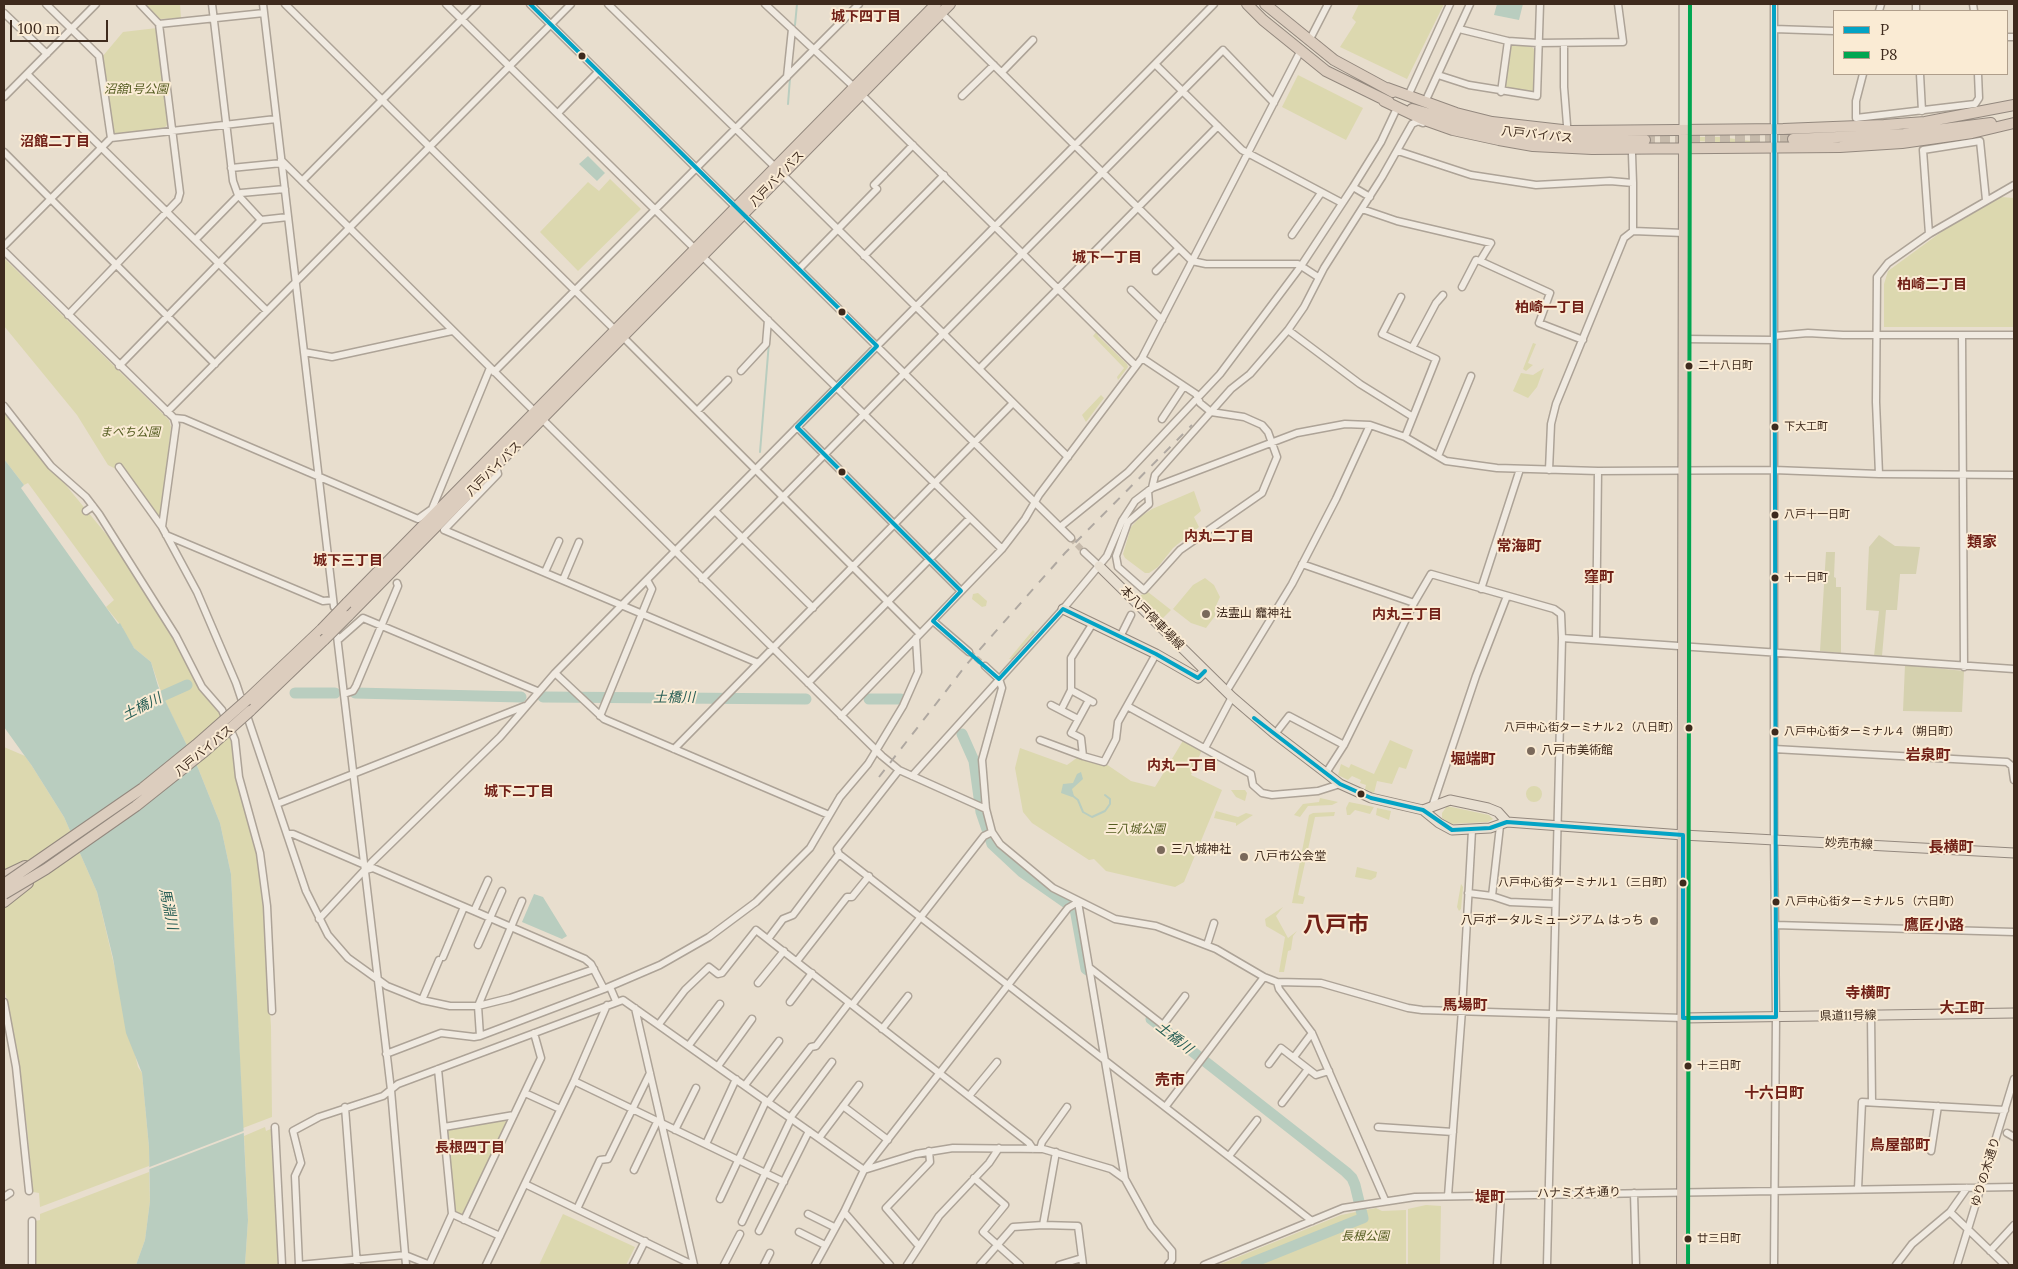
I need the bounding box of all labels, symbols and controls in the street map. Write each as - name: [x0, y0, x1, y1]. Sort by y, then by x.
- district label: 城下四丁目: [831, 9, 901, 25]
- scale bar: [12, 10, 110, 42]
- legend: [1833, 10, 2008, 75]
- text: 100 m: [18, 19, 59, 38]
- text: P: [1880, 20, 1889, 39]
- text: P8: [1880, 45, 1898, 64]
- unlabelled marker: [577, 51, 587, 61]
- park label: 沼舘1号公園: [104, 83, 168, 97]
- street label: 八戸バイパス: [1500, 124, 1574, 146]
- district label: 沼館二丁目: [20, 134, 90, 150]
- street label: 八戸バイパス: [747, 148, 807, 210]
- district label: 城下一丁目: [1072, 250, 1142, 266]
- district label: 柏崎二丁目: [1897, 277, 1967, 293]
- district label: 柏崎一丁目: [1515, 300, 1585, 316]
- unlabelled marker: [837, 307, 847, 317]
- place label: 二十八日町: [1698, 359, 1753, 373]
- marker: 二十八日町: [1684, 361, 1694, 371]
- place label: 下大工町: [1784, 420, 1828, 434]
- marker: 下大工町: [1770, 422, 1780, 432]
- park label: まべち公園: [100, 426, 160, 440]
- street label: 八戸バイパス: [463, 438, 525, 500]
- unlabelled marker: [837, 467, 847, 477]
- place label: 八戸十一日町: [1784, 508, 1850, 522]
- marker: 八戸十一日町: [1770, 510, 1780, 520]
- district label: 内丸二丁目: [1184, 529, 1254, 545]
- district label: 類家: [1967, 534, 1997, 552]
- district label: 常海町: [1497, 538, 1541, 556]
- district label: 城下三丁目: [313, 553, 383, 569]
- district label: 窪町: [1584, 569, 1614, 587]
- place label: 十一日町: [1784, 571, 1828, 585]
- marker: 十一日町: [1770, 573, 1780, 583]
- street label: 本八戸停車場線: [1117, 583, 1187, 653]
- place label: 法霊山 龗神社: [1216, 607, 1291, 621]
- district label: 内丸三丁目: [1372, 607, 1442, 623]
- marker: 法霊山 龗神社: [1200, 608, 1212, 620]
- water label: 土橋川: [119, 690, 165, 724]
- water label: 土橋川: [653, 690, 695, 706]
- place label: 八戸中心街ターミナル２（八日町）: [1504, 721, 1680, 735]
- street label: 八戸バイパス: [172, 722, 236, 780]
- marker: 八戸中心街ターミナル２（八日町）: [1684, 723, 1694, 733]
- place label: 八戸中心街ターミナル４（朔日町）: [1784, 725, 1960, 739]
- marker: 八戸中心街ターミナル４（朔日町）: [1770, 727, 1780, 737]
- place label: 八戸市美術館: [1541, 744, 1613, 758]
- marker: 八戸市美術館: [1525, 745, 1537, 757]
- district label: 岩泉町: [1906, 747, 1950, 765]
- district label: 堀端町: [1451, 751, 1495, 769]
- district label: 内丸一丁目: [1147, 758, 1217, 774]
- district label: 城下二丁目: [484, 784, 554, 800]
- unlabelled marker: [1356, 789, 1366, 799]
- park label: 三八城公園: [1105, 823, 1165, 837]
- street label: 妙売市線: [1825, 836, 1873, 852]
- district label: 長横町: [1929, 839, 1973, 857]
- place label: 三八城神社: [1171, 843, 1231, 857]
- marker: 三八城神社: [1155, 844, 1167, 856]
- place label: 八戸市公会堂: [1254, 850, 1326, 864]
- marker: 八戸市公会堂: [1238, 851, 1250, 863]
- place label: 八戸中心街ターミナル１（三日町）: [1498, 876, 1674, 890]
- marker: 八戸中心街ターミナル１（三日町）: [1678, 878, 1688, 888]
- water label: 馬淵川: [155, 887, 181, 931]
- place label: 八戸中心街ターミナル５（六日町）: [1785, 895, 1961, 909]
- marker: 八戸中心街ターミナル５（六日町）: [1771, 897, 1781, 907]
- district label: 八戸市: [1303, 913, 1369, 939]
- place label: 八戸ポータルミュージアム はっち: [1461, 914, 1644, 928]
- marker: 八戸ポータルミュージアム はっち: [1648, 915, 1660, 927]
- district label: 鷹匠小路: [1904, 917, 1964, 935]
- district label: 寺横町: [1846, 985, 1890, 1003]
- district label: 馬場町: [1443, 997, 1487, 1015]
- district label: 大工町: [1940, 1000, 1984, 1018]
- street label: 県道11号線: [1820, 1008, 1876, 1024]
- water label: 土橋川: [1152, 1018, 1196, 1058]
- place label: 十三日町: [1697, 1059, 1741, 1073]
- marker: 十三日町: [1683, 1061, 1693, 1071]
- district label: 売市: [1155, 1072, 1185, 1090]
- district label: 十六日町: [1744, 1085, 1804, 1103]
- street label: ゆりの木通り: [1969, 1135, 2003, 1209]
- district label: 鳥屋部町: [1870, 1137, 1930, 1155]
- district label: 長根四丁目: [435, 1140, 505, 1156]
- street label: ハナミズキ通り: [1537, 1185, 1621, 1201]
- district label: 堤町: [1475, 1189, 1505, 1207]
- park label: 長根公園: [1341, 1230, 1389, 1244]
- place label: 廿三日町: [1697, 1232, 1741, 1246]
- marker: 廿三日町: [1683, 1234, 1693, 1244]

